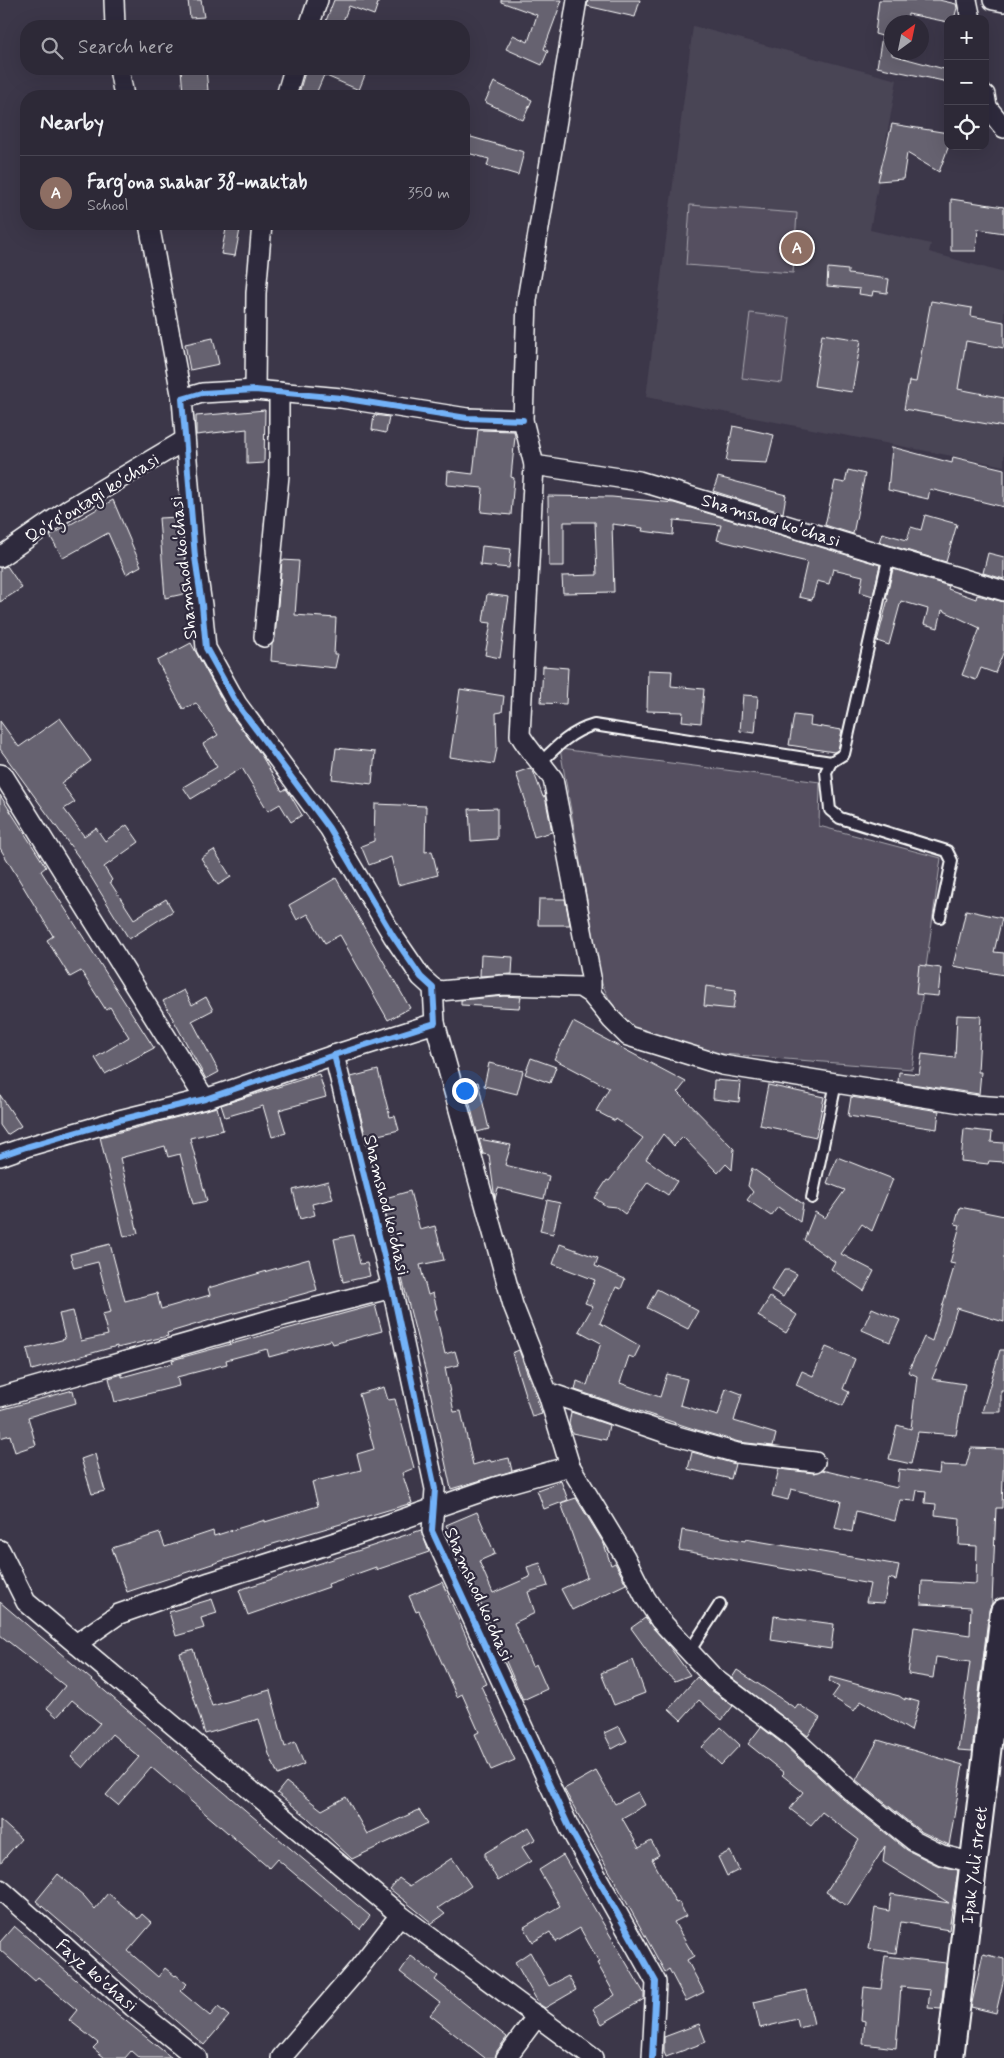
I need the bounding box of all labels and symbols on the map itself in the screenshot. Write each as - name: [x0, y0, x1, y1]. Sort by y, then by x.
- north arrow: [884, 15, 929, 60]
- pin: A: [781, 229, 813, 267]
- street label: Qoʻrgʻontagi koʻchasi: [21, 448, 165, 551]
- street label: Shamshod koʻchasi: [698, 488, 843, 554]
- street label: Shamshod koʻchasi: [165, 495, 203, 641]
- your location: [452, 1078, 478, 1104]
- street label: Shamshod koʻchasi: [357, 1132, 415, 1278]
- street label: Shamshod koʻchasi: [438, 1524, 518, 1665]
- street label: Ipak Yuli street: [956, 1805, 994, 1925]
- street label: Fayz koʻchasi: [50, 1934, 142, 2018]

